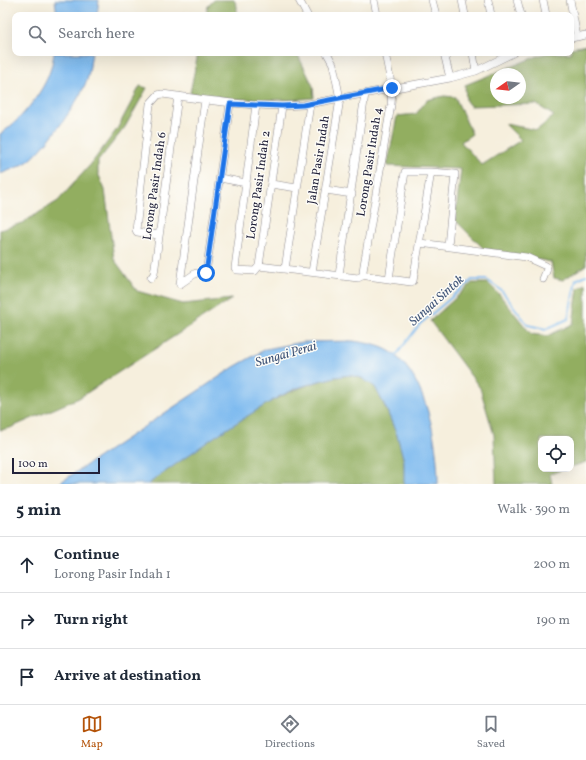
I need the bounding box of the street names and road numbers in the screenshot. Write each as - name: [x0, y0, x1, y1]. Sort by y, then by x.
- street label: Lorong Pasir Indah 4: [353, 106, 387, 218]
- street label: Jalan Pasir Indah: [304, 115, 334, 205]
- street label: Lorong Pasir Indah 2: [243, 130, 275, 240]
- street label: Lorong Pasir Indah 6: [139, 131, 171, 241]

